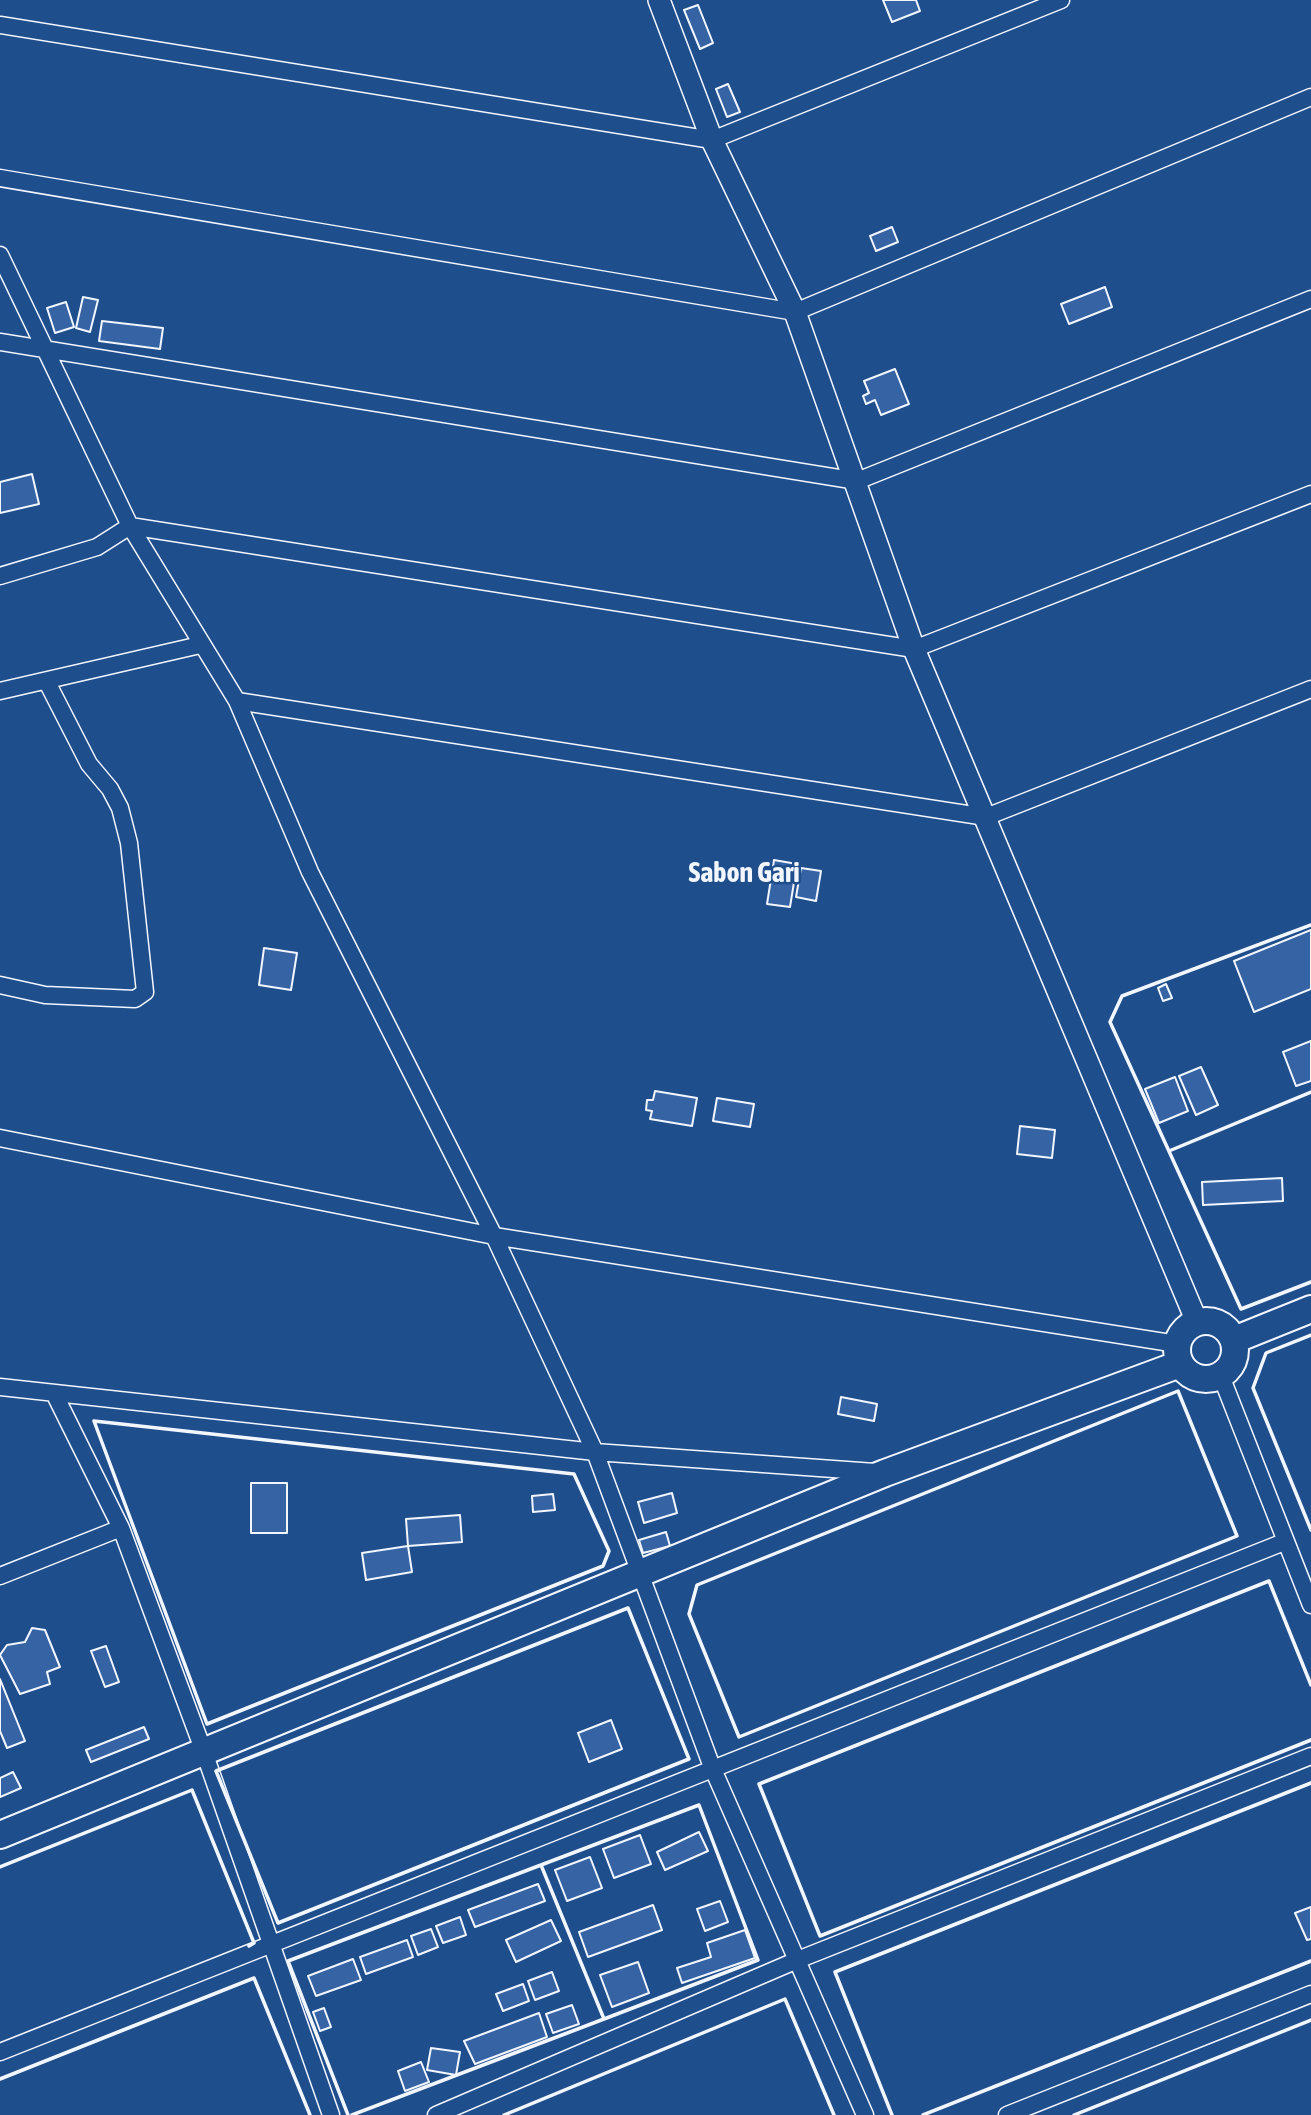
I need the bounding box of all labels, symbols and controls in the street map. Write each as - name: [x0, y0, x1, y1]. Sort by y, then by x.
- district label: Sabon Gari: [688, 856, 800, 890]

